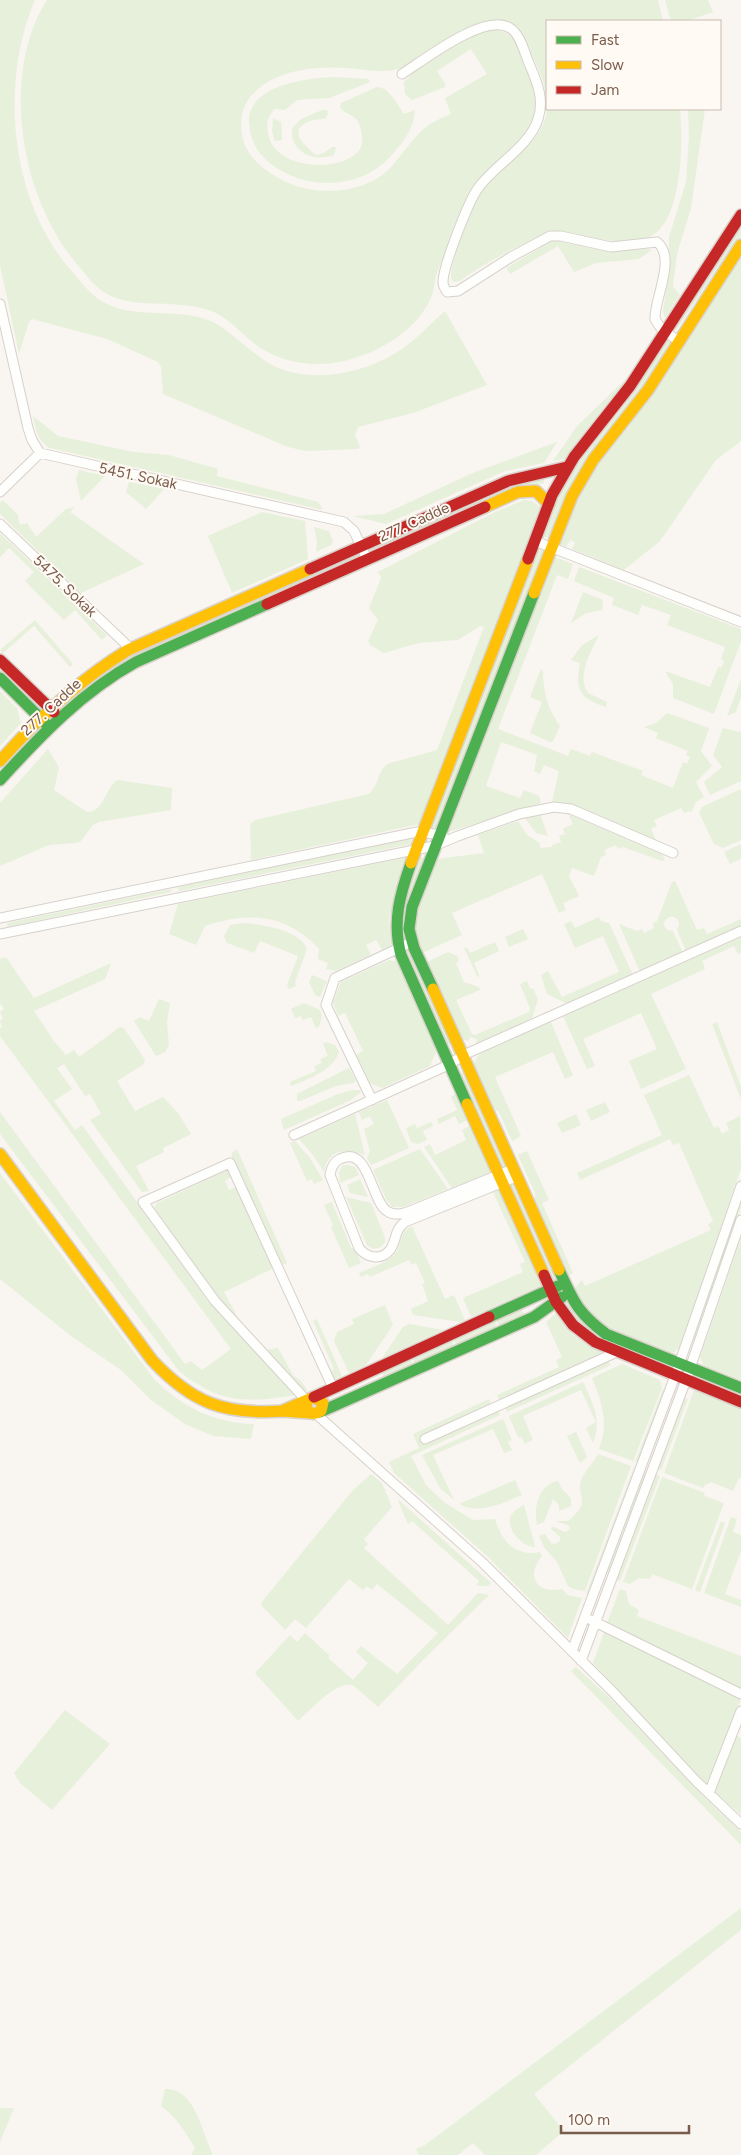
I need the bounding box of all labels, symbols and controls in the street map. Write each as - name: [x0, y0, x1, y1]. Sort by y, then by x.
- legend: [546, 20, 721, 110]
- text: Fast: [591, 31, 620, 49]
- text: Slow: [591, 56, 624, 74]
- text: Jam: [591, 81, 619, 99]
- street label: 5451. Sokak: [97, 459, 179, 493]
- street label: 277. Cadde: [376, 498, 452, 546]
- street label: 5475. Sokak: [29, 551, 101, 621]
- street label: 277. Cadde: [17, 675, 85, 739]
- scale bar: [561, 2102, 688, 2134]
- text: 100 m: [568, 2111, 610, 2129]

